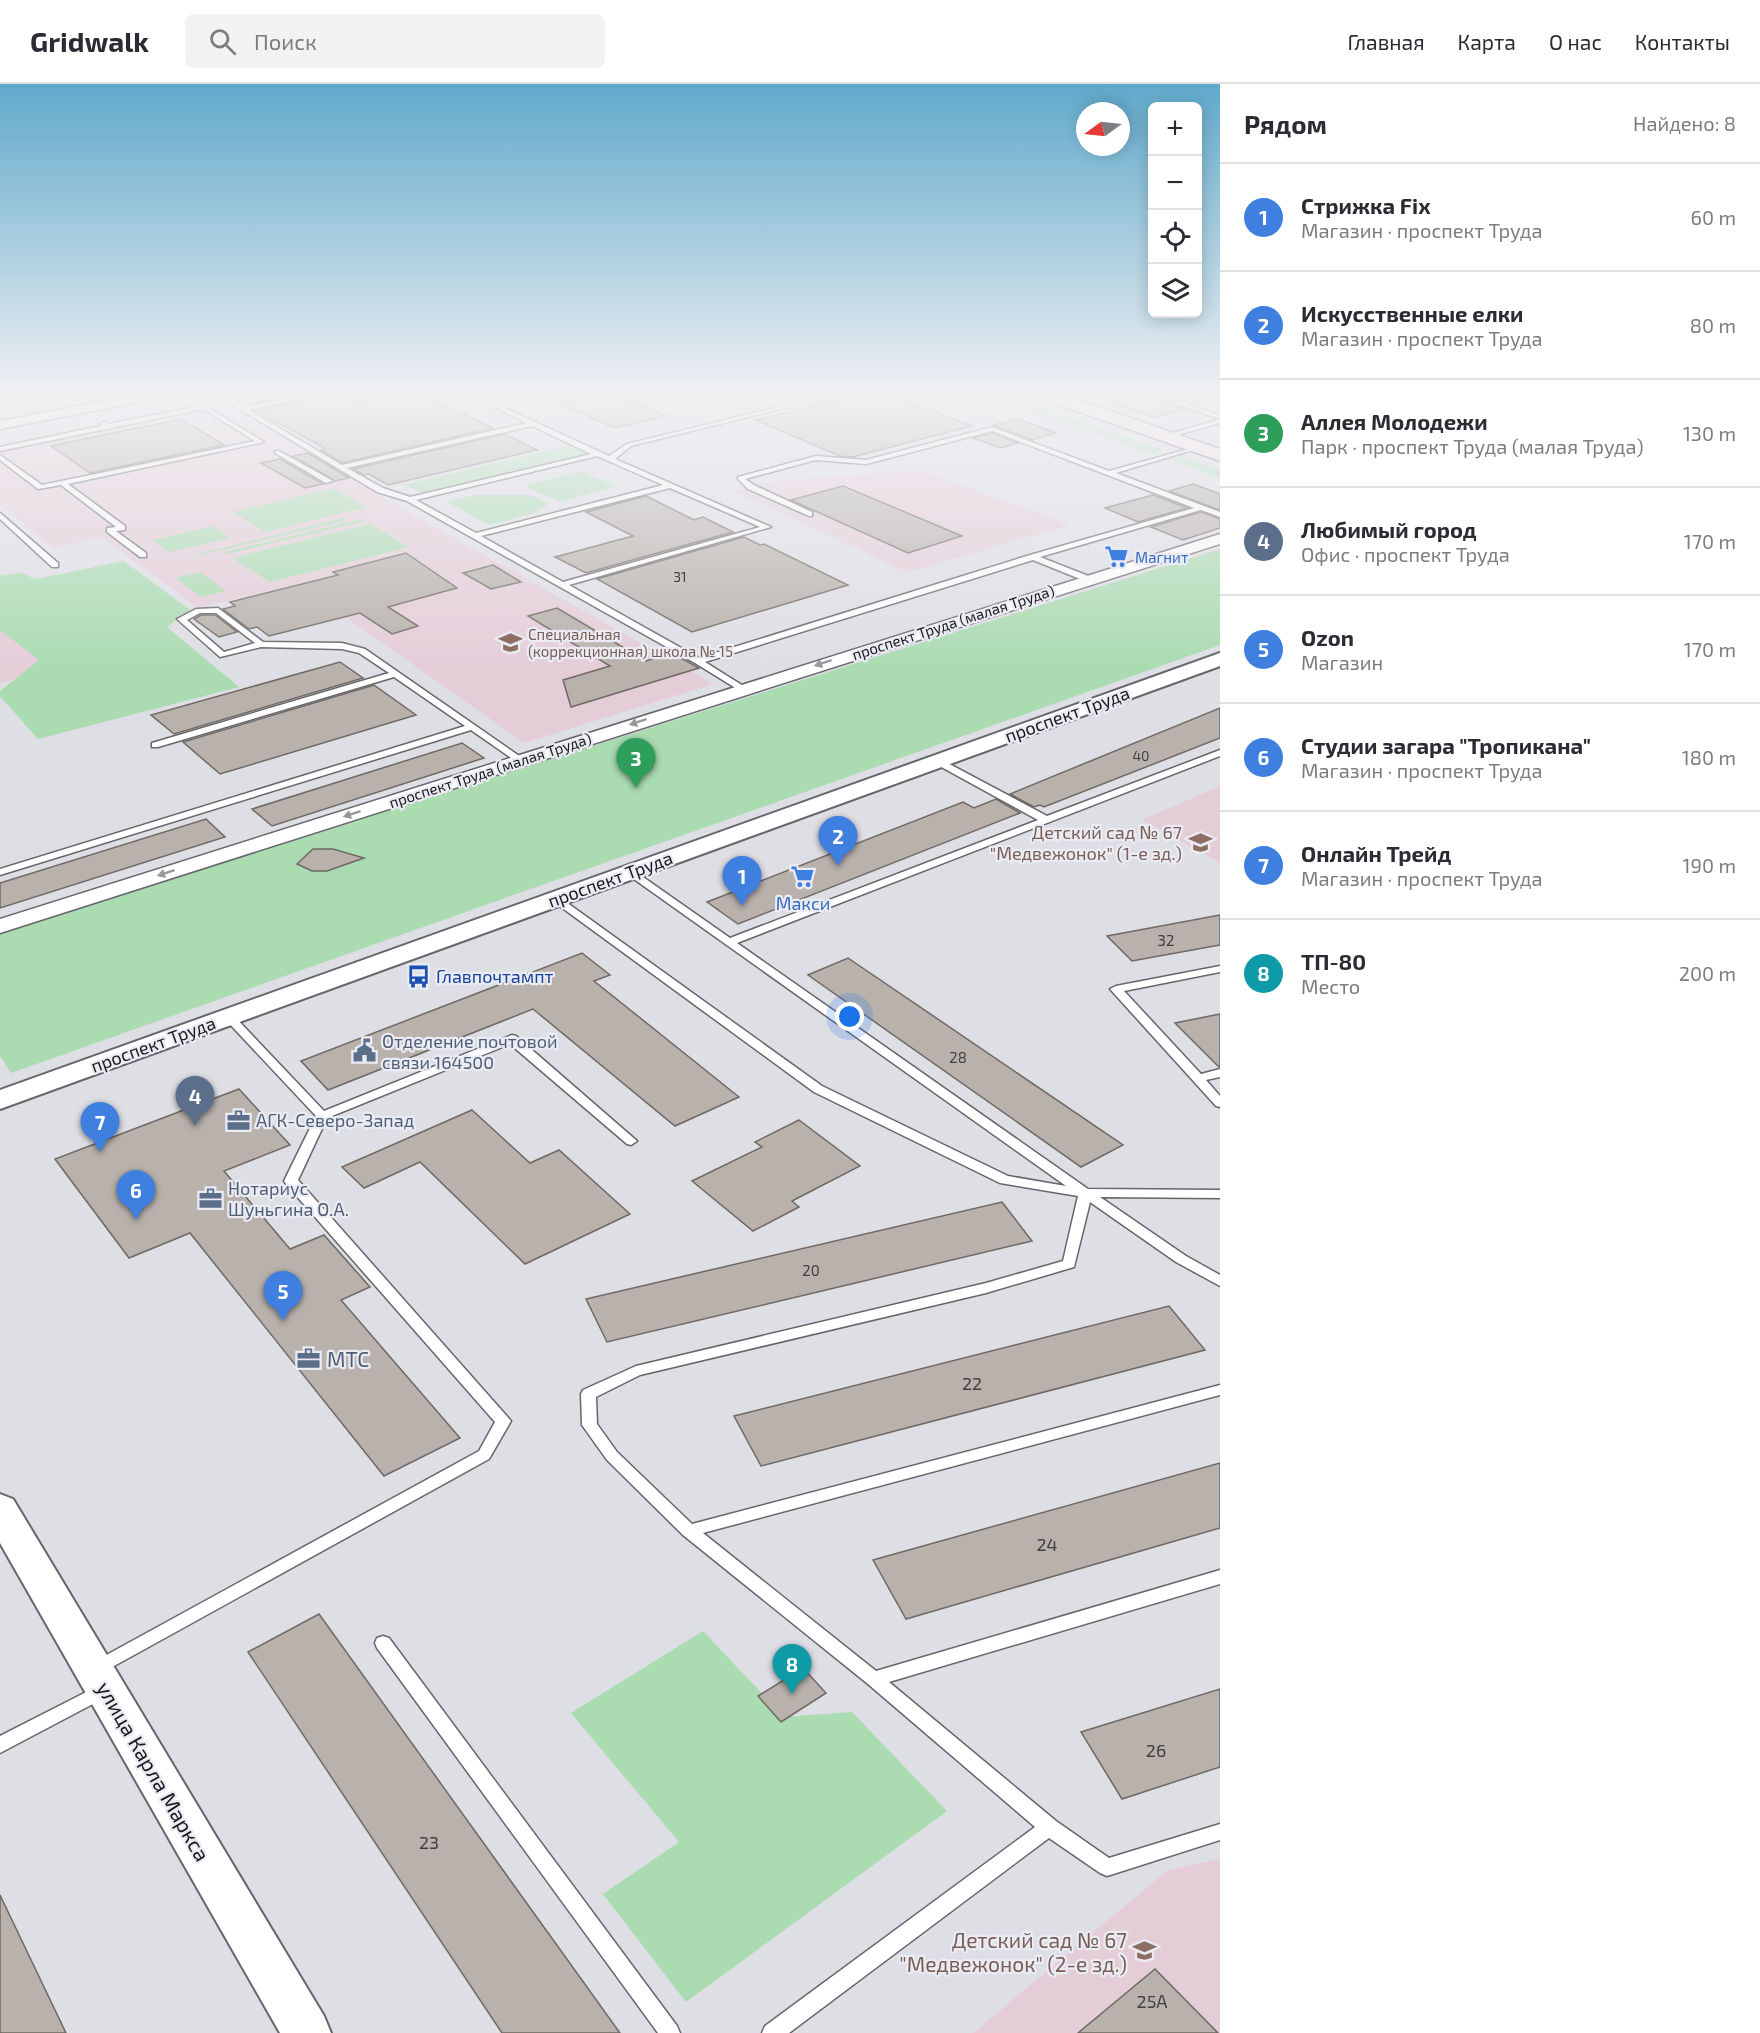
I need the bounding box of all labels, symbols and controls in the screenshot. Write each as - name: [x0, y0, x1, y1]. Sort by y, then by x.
- search box: [185, 14, 605, 68]
- text: Gridwalk: [30, 24, 149, 58]
- icon: search: [206, 25, 239, 58]
- text: Поиск: [254, 28, 317, 54]
- text: Главная: [1348, 29, 1425, 54]
- text: Карта: [1458, 29, 1516, 54]
- text: О нас: [1549, 29, 1602, 54]
- text: Контакты: [1635, 29, 1730, 54]
- north arrow: [1076, 102, 1130, 156]
- map controls: [1148, 102, 1202, 318]
- button: +: [1148, 102, 1202, 156]
- text: Рядом: [1244, 108, 1327, 139]
- text: Найдено: 8: [1633, 111, 1736, 135]
- button: −: [1148, 156, 1202, 210]
- text: Стрижка Fix: [1301, 192, 1431, 218]
- text: 1: [1259, 205, 1268, 229]
- text: 60 m: [1691, 205, 1736, 229]
- button: locate: [1148, 210, 1202, 264]
- text: Магазин · проспект Труда: [1301, 218, 1543, 242]
- button: layers: [1148, 264, 1202, 318]
- text: Искусственные елки: [1301, 300, 1524, 326]
- text: 2: [1258, 313, 1269, 337]
- text: 80 m: [1690, 313, 1736, 337]
- text: Магазин · проспект Труда: [1301, 326, 1543, 350]
- text: Аллея Молодежи: [1301, 408, 1488, 434]
- text: 3: [1258, 421, 1269, 445]
- text: 130 m: [1683, 421, 1736, 445]
- text: Парк · проспект Труда (малая Труда): [1301, 434, 1644, 458]
- text: Любимый город: [1301, 516, 1477, 542]
- text: 4: [1257, 529, 1270, 553]
- text: 170 m: [1684, 529, 1736, 553]
- text: Офис · проспект Труда: [1301, 542, 1510, 566]
- supermarket icon: Магнит: [1104, 544, 1130, 570]
- place label: Магнит: [1135, 548, 1188, 566]
- house number: 31: [673, 568, 687, 585]
- street label: проспект Труда (малая Труда): [850, 581, 1057, 664]
- text: Ozon: [1301, 624, 1354, 650]
- place label: Специальная (коррекционная) школа № 15: [528, 625, 733, 660]
- school or university icon: Специальная (коррекционная) школа № 15: [497, 630, 523, 656]
- text: 5: [1258, 637, 1269, 661]
- text: 170 m: [1684, 637, 1736, 661]
- text: Магазин: [1301, 650, 1383, 674]
- one-way arrow: [814, 659, 832, 669]
- street label: проспект Труда: [1002, 681, 1132, 747]
- one-way arrow: [629, 718, 647, 728]
- street label: проспект Труда (малая Труда): [387, 729, 594, 812]
- text: Студии загара "Тропикана": [1301, 732, 1591, 758]
- pin: 3: [616, 738, 656, 788]
- text: 6: [1258, 745, 1269, 769]
- text: 180 m: [1682, 745, 1736, 769]
- house number: 40: [1132, 747, 1150, 764]
- text: Магазин · проспект Труда: [1301, 758, 1543, 782]
- one-way arrow: [343, 809, 361, 819]
- pin: 2: [818, 816, 858, 866]
- place label: Детский сад № 67 "Медвежонок" (1-е зд.): [990, 821, 1182, 864]
- school or university icon: Детский сад № 67 "Медвежонок" (1-е зд.): [1187, 829, 1213, 855]
- text: Онлайн Трейд: [1301, 840, 1451, 866]
- street label: проспект Труда: [545, 846, 675, 912]
- text: 7: [1258, 853, 1269, 877]
- text: 190 m: [1683, 853, 1736, 877]
- pin: 1: [722, 856, 762, 906]
- supermarket icon: Макси: [790, 864, 816, 890]
- text: Магазин · проспект Труда: [1301, 866, 1543, 890]
- one-way arrow: [157, 869, 175, 878]
- place label: Макси: [776, 892, 830, 914]
- house number: 32: [1158, 931, 1174, 949]
- text: ТП-80: [1301, 948, 1366, 974]
- text: 8: [1257, 961, 1270, 985]
- text: 200 m: [1679, 961, 1736, 985]
- bus stop icon: Главпочтампт: [405, 963, 431, 989]
- place label: Главпочтампт: [436, 965, 554, 987]
- text: Место: [1301, 974, 1360, 998]
- your location: [835, 1002, 864, 1031]
- street label: проспект Труда: [88, 1011, 218, 1077]
- place label: Отделение почтовой связи 164500: [382, 1030, 558, 1073]
- public building icon: Отделение почтовой связи 164500: [351, 1038, 377, 1064]
- house number: 28: [949, 1048, 967, 1066]
- pin: 4: [176, 1076, 214, 1126]
- pin: 7: [80, 1102, 120, 1152]
- office icon: АГК-Северо-Запад: [225, 1107, 251, 1133]
- place label: АГК-Северо-Запад: [256, 1109, 414, 1131]
- pin: 6: [116, 1170, 156, 1220]
- place label: Нотариус Шуньгина О.А.: [228, 1177, 349, 1220]
- office icon: Нотариус Шуньгина О.А.: [197, 1185, 223, 1211]
- house number: 20: [802, 1261, 820, 1279]
- pin: 5: [264, 1272, 302, 1321]
- office icon: МТС: [296, 1345, 322, 1371]
- place label: МТС: [327, 1346, 369, 1371]
- house number: 22: [962, 1372, 982, 1394]
- house number: 24: [1036, 1533, 1058, 1555]
- pin: 8: [772, 1644, 812, 1694]
- street label: улица Карла Маркса: [92, 1677, 216, 1866]
- house number: 26: [1146, 1739, 1166, 1761]
- house number: 23: [419, 1831, 439, 1853]
- place label: Детский сад № 67 "Медвежонок" (2-е зд.): [899, 1927, 1127, 1976]
- school or university icon: Детский сад № 67 "Медвежонок" (2-е зд.): [1132, 1938, 1158, 1964]
- house number: 25А: [1137, 1990, 1168, 2012]

